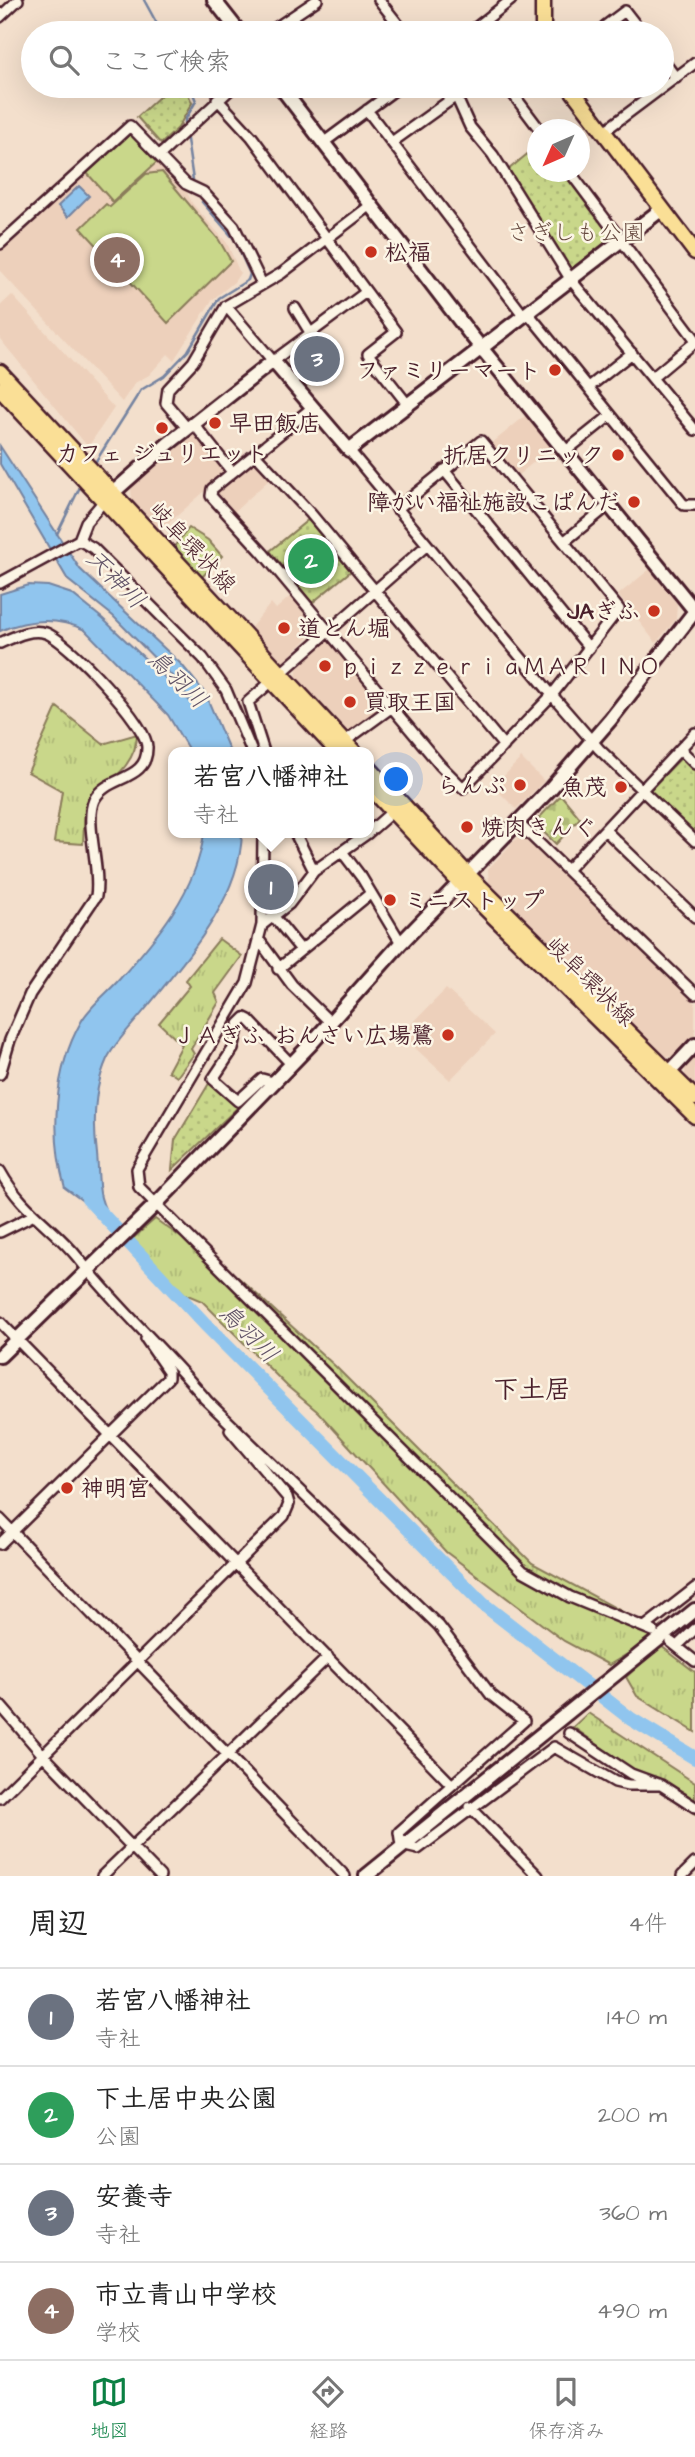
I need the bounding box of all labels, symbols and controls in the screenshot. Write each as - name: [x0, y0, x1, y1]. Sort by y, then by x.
- search box: [21, 21, 674, 98]
- icon: search: [45, 41, 83, 79]
- text: ここで検索: [101, 44, 231, 80]
- north arrow: [527, 119, 590, 182]
- park label: さぎしも公園: [507, 217, 645, 249]
- pin: 4: [94, 234, 140, 286]
- place label: 松福: [385, 237, 431, 269]
- marker: 松福: [363, 244, 379, 260]
- pin: 3: [294, 333, 340, 385]
- place label: ファミリーマート: [356, 355, 541, 387]
- marker: ファミリーマート: [547, 362, 563, 378]
- place label: 早田飯店: [229, 408, 321, 440]
- marker: 早田飯店: [207, 415, 223, 431]
- marker: カフェ ジュリエット: [154, 420, 170, 436]
- place label: カフェ ジュリエット: [56, 438, 268, 470]
- place label: 折居クリニック: [443, 440, 604, 472]
- marker: 折居クリニック: [610, 447, 626, 463]
- place label: 障がい福祉施設こぱんだ: [367, 487, 620, 519]
- marker: 障がい福祉施設こぱんだ: [626, 494, 642, 510]
- street label: 岐阜環状線: [141, 495, 243, 601]
- pin: 2: [288, 535, 334, 587]
- water label: 天神川: [78, 542, 153, 617]
- place label: JAぎふ: [566, 596, 640, 628]
- marker: JAぎふ: [646, 603, 662, 619]
- place label: 道とん堀: [298, 613, 390, 645]
- marker: 道とん堀: [276, 620, 292, 636]
- water label: 鳥羽川: [140, 642, 215, 717]
- place label: ｐｉｚｚｅｒｉａＭＡＲＩＮＯ: [339, 651, 661, 683]
- marker: ｐｉｚｚｅｒｉａＭＡＲＩＮＯ: [317, 658, 333, 674]
- place label: 買取王国: [364, 687, 456, 719]
- marker: 買取王国: [342, 694, 358, 710]
- popup: [168, 747, 374, 838]
- text: 若宮八幡神社: [193, 759, 349, 795]
- your location: [379, 762, 413, 796]
- place label: らんぷ: [437, 770, 506, 802]
- place label: 魚茂: [561, 772, 607, 804]
- marker: らんぷ: [512, 777, 528, 793]
- marker: 魚茂: [613, 779, 629, 795]
- text: 寺社: [193, 799, 239, 831]
- place label: 焼肉きんぐ: [481, 812, 596, 844]
- marker: 焼肉きんぐ: [459, 819, 475, 835]
- pin: 1: [248, 861, 294, 913]
- place label: ミニストップ: [404, 885, 544, 917]
- marker: ミニストップ: [382, 892, 398, 908]
- street label: 岐阜環状線: [538, 930, 642, 1034]
- place label: ＪＡぎふ おんさい広場鷺: [173, 1020, 434, 1052]
- marker: ＪＡぎふ おんさい広場鷺: [440, 1027, 456, 1043]
- water label: 鳥羽川: [211, 1296, 286, 1371]
- district label: 下土居: [493, 1372, 571, 1408]
- place label: 神明宮: [81, 1473, 150, 1505]
- marker: 神明宮: [59, 1480, 75, 1496]
- text: 周辺: [28, 1903, 88, 1945]
- text: 4件: [628, 1908, 667, 1940]
- text: 若宮八幡神社: [95, 1983, 251, 2019]
- text: 1: [50, 2001, 52, 2033]
- text: 140 m: [607, 2001, 667, 2033]
- text: 寺社: [95, 2023, 141, 2055]
- text: 下土居中央公園: [95, 2081, 277, 2117]
- text: 2: [44, 2099, 58, 2131]
- text: 200 m: [598, 2099, 667, 2131]
- text: 公園: [95, 2121, 141, 2153]
- text: 安養寺: [95, 2179, 173, 2215]
- text: 3: [45, 2197, 57, 2229]
- text: 360 m: [599, 2197, 667, 2229]
- text: 寺社: [95, 2219, 141, 2251]
- text: 市立青山中学校: [95, 2277, 277, 2313]
- text: 4: [43, 2295, 59, 2327]
- text: 490 m: [597, 2295, 667, 2327]
- text: 学校: [95, 2317, 141, 2349]
- tab: 地図: [90, 2373, 129, 2445]
- tab: 経路: [309, 2373, 348, 2445]
- tab: 保存済み: [528, 2373, 605, 2445]

